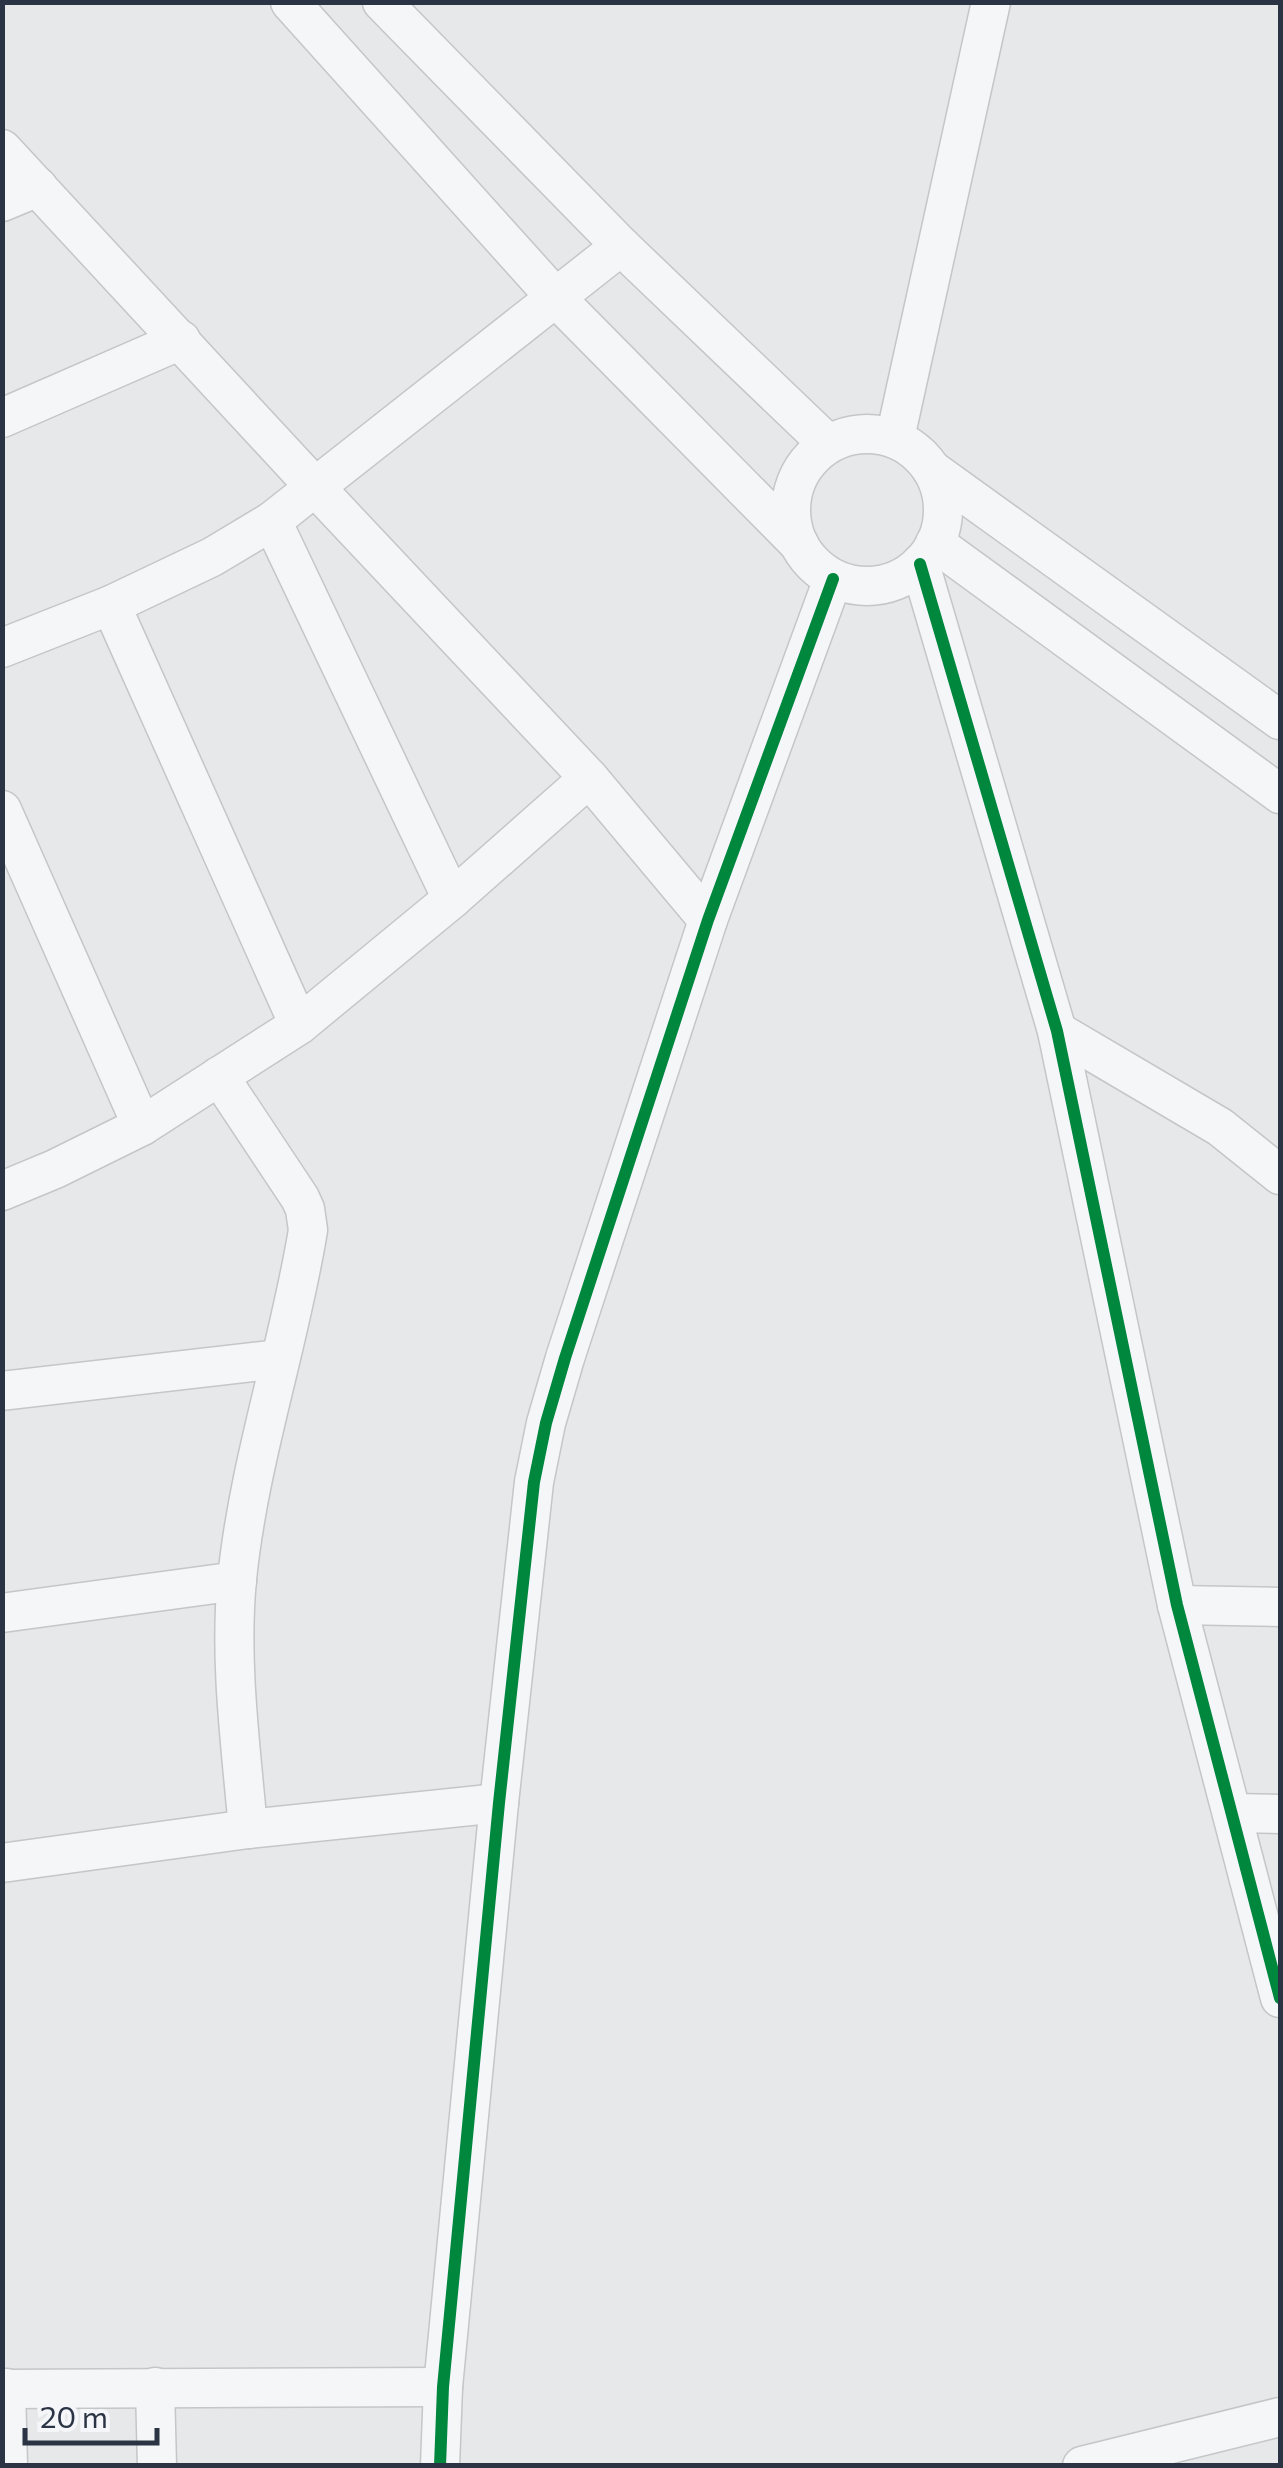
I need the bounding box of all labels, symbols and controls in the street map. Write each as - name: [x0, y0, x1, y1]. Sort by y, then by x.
- scale bar: [25, 2383, 158, 2445]
- text: 20 m: [40, 2397, 108, 2434]

